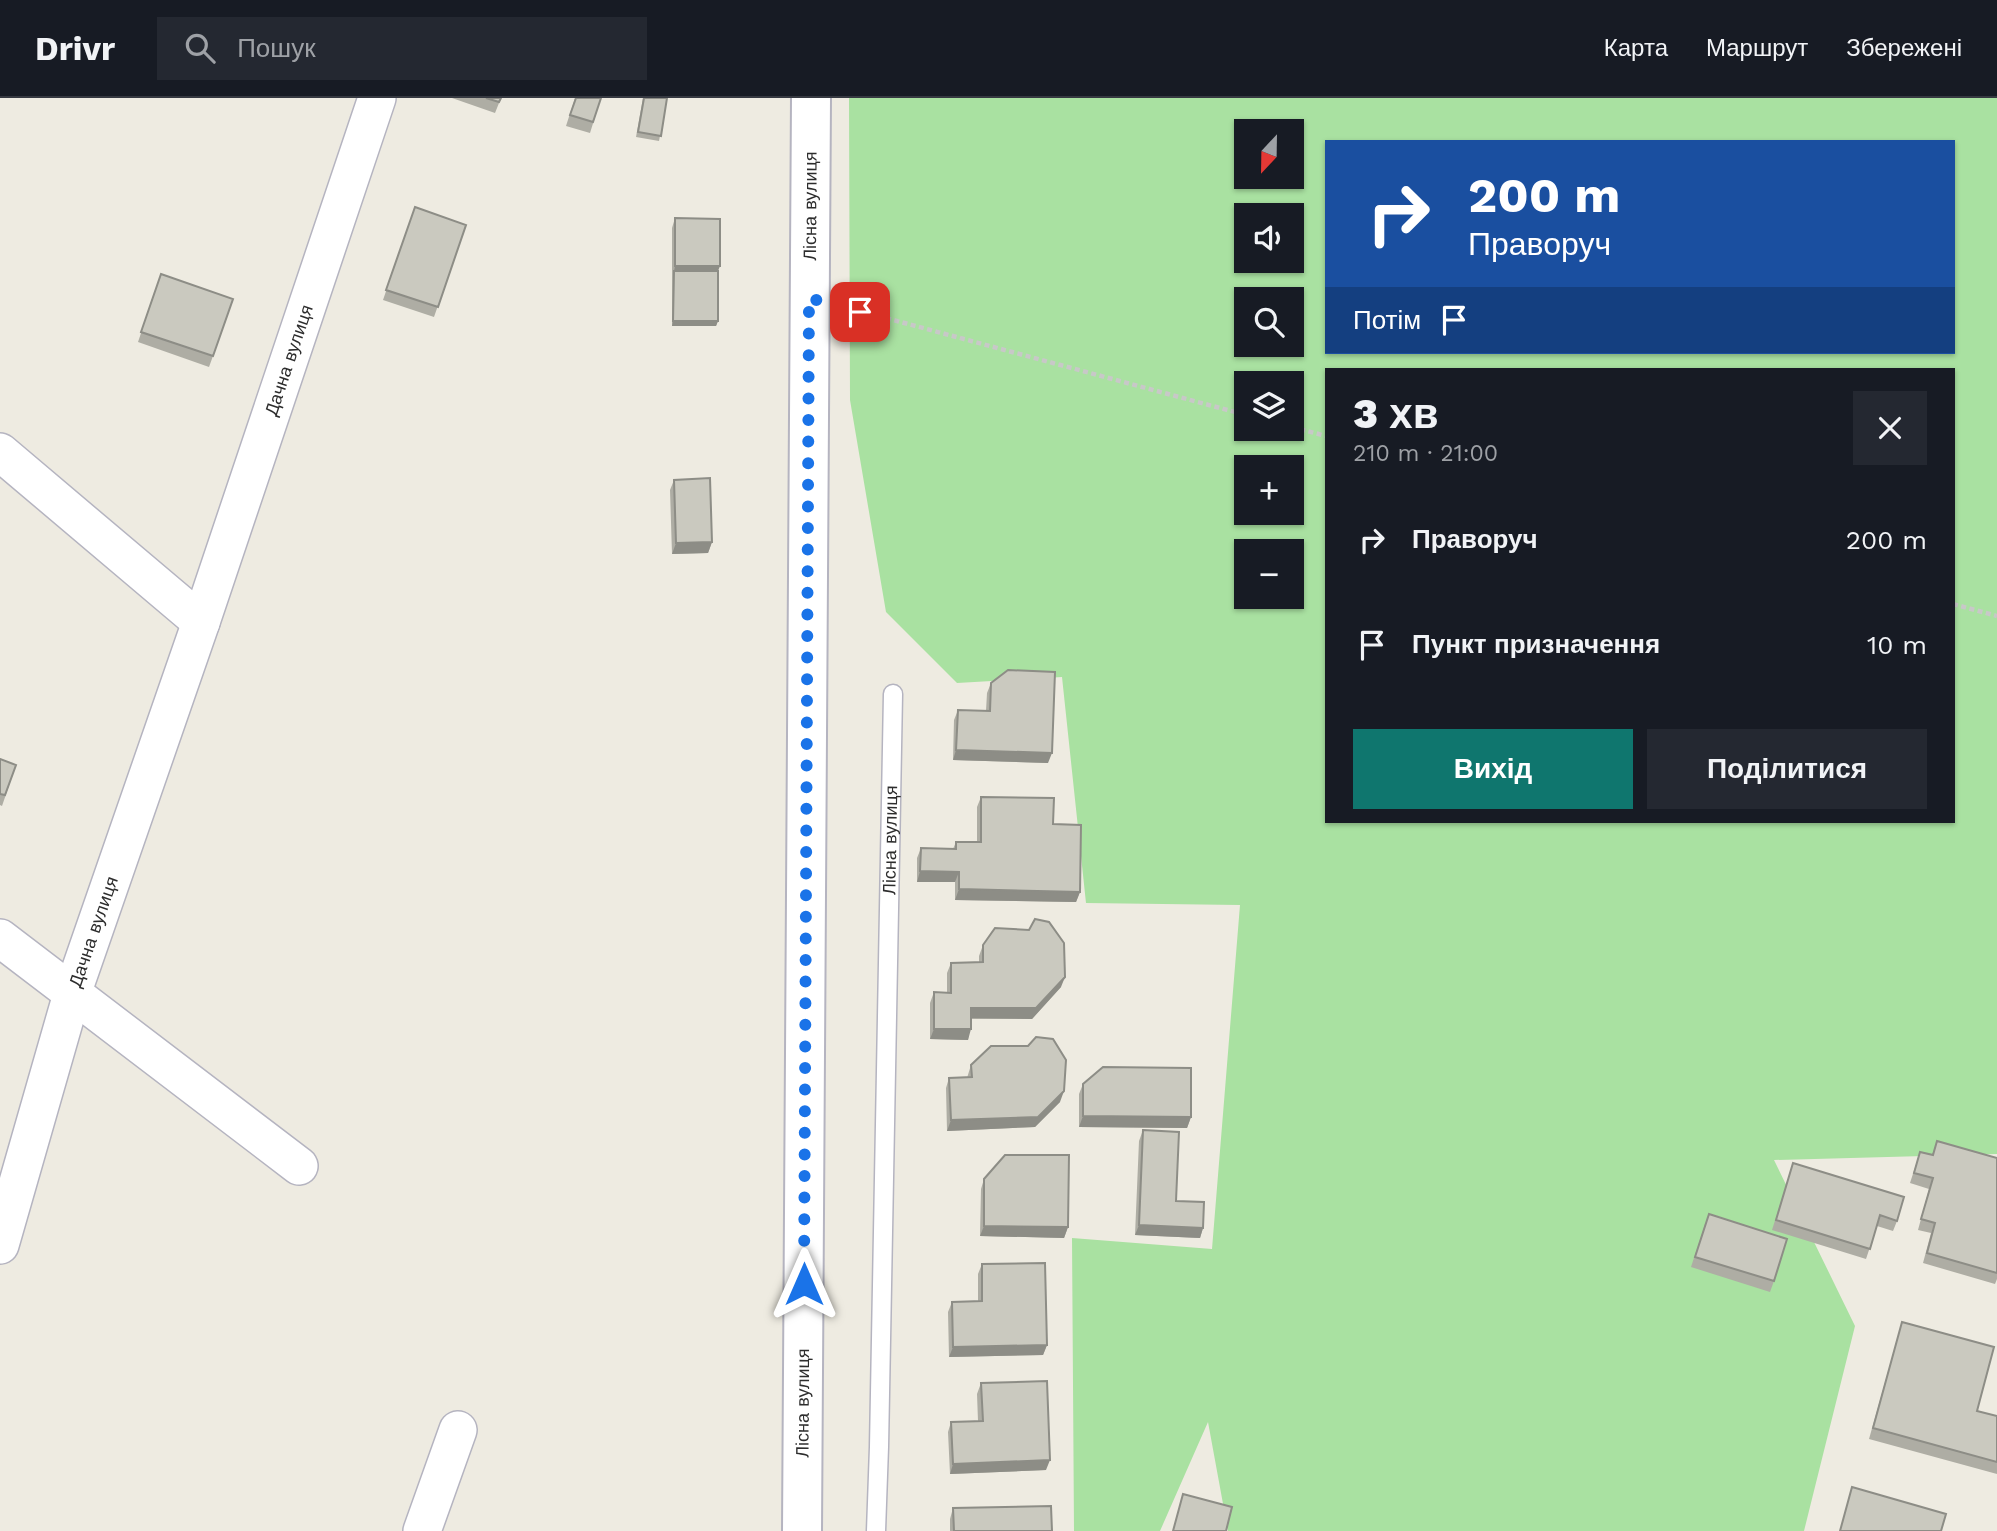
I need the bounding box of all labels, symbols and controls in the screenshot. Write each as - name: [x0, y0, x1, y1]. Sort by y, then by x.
- search box: [157, 17, 647, 80]
- text: Drivr: [35, 29, 115, 68]
- icon: search: [181, 29, 219, 67]
- text: Пошук: [237, 33, 316, 63]
- text: Карта: [1604, 34, 1668, 62]
- text: Маршрут: [1706, 34, 1808, 62]
- text: Збережені: [1846, 34, 1962, 62]
- north arrow: [1234, 119, 1304, 189]
- map controls: [1234, 119, 1304, 609]
- street label: Лісна вулиця: [799, 151, 821, 261]
- text: 200 m: [1468, 166, 1620, 224]
- icon: right: [1353, 168, 1444, 259]
- button: sound: [1234, 203, 1304, 273]
- text: Праворуч: [1468, 225, 1611, 263]
- pin: [830, 282, 890, 342]
- button: search: [1234, 287, 1304, 357]
- icon: arrive: [841, 293, 879, 331]
- icon: arrive: [1435, 301, 1473, 339]
- street label: Дачна вулиця: [260, 302, 317, 418]
- text: Потім: [1353, 305, 1421, 335]
- button: layers: [1234, 371, 1304, 441]
- text: 3 хв: [1353, 389, 1438, 438]
- button: close: [1853, 391, 1927, 465]
- text: 210 m · 21:00: [1353, 440, 1498, 467]
- button: +: [1234, 455, 1304, 525]
- icon: right: [1353, 521, 1391, 559]
- text: Праворуч: [1412, 524, 1538, 554]
- text: 200 m: [1846, 525, 1927, 555]
- button: −: [1234, 539, 1304, 609]
- icon: arrive: [1353, 626, 1391, 664]
- text: Пункт призначення: [1412, 629, 1660, 659]
- text: 10 m: [1867, 630, 1927, 660]
- button: Вихід: [1353, 729, 1633, 809]
- button: Поділитися: [1647, 729, 1927, 809]
- street label: Лісна вулиця: [878, 785, 901, 895]
- street label: Дачна вулиця: [64, 873, 122, 990]
- position arrow: [767, 1247, 841, 1321]
- street label: Лісна вулиця: [791, 1348, 813, 1458]

